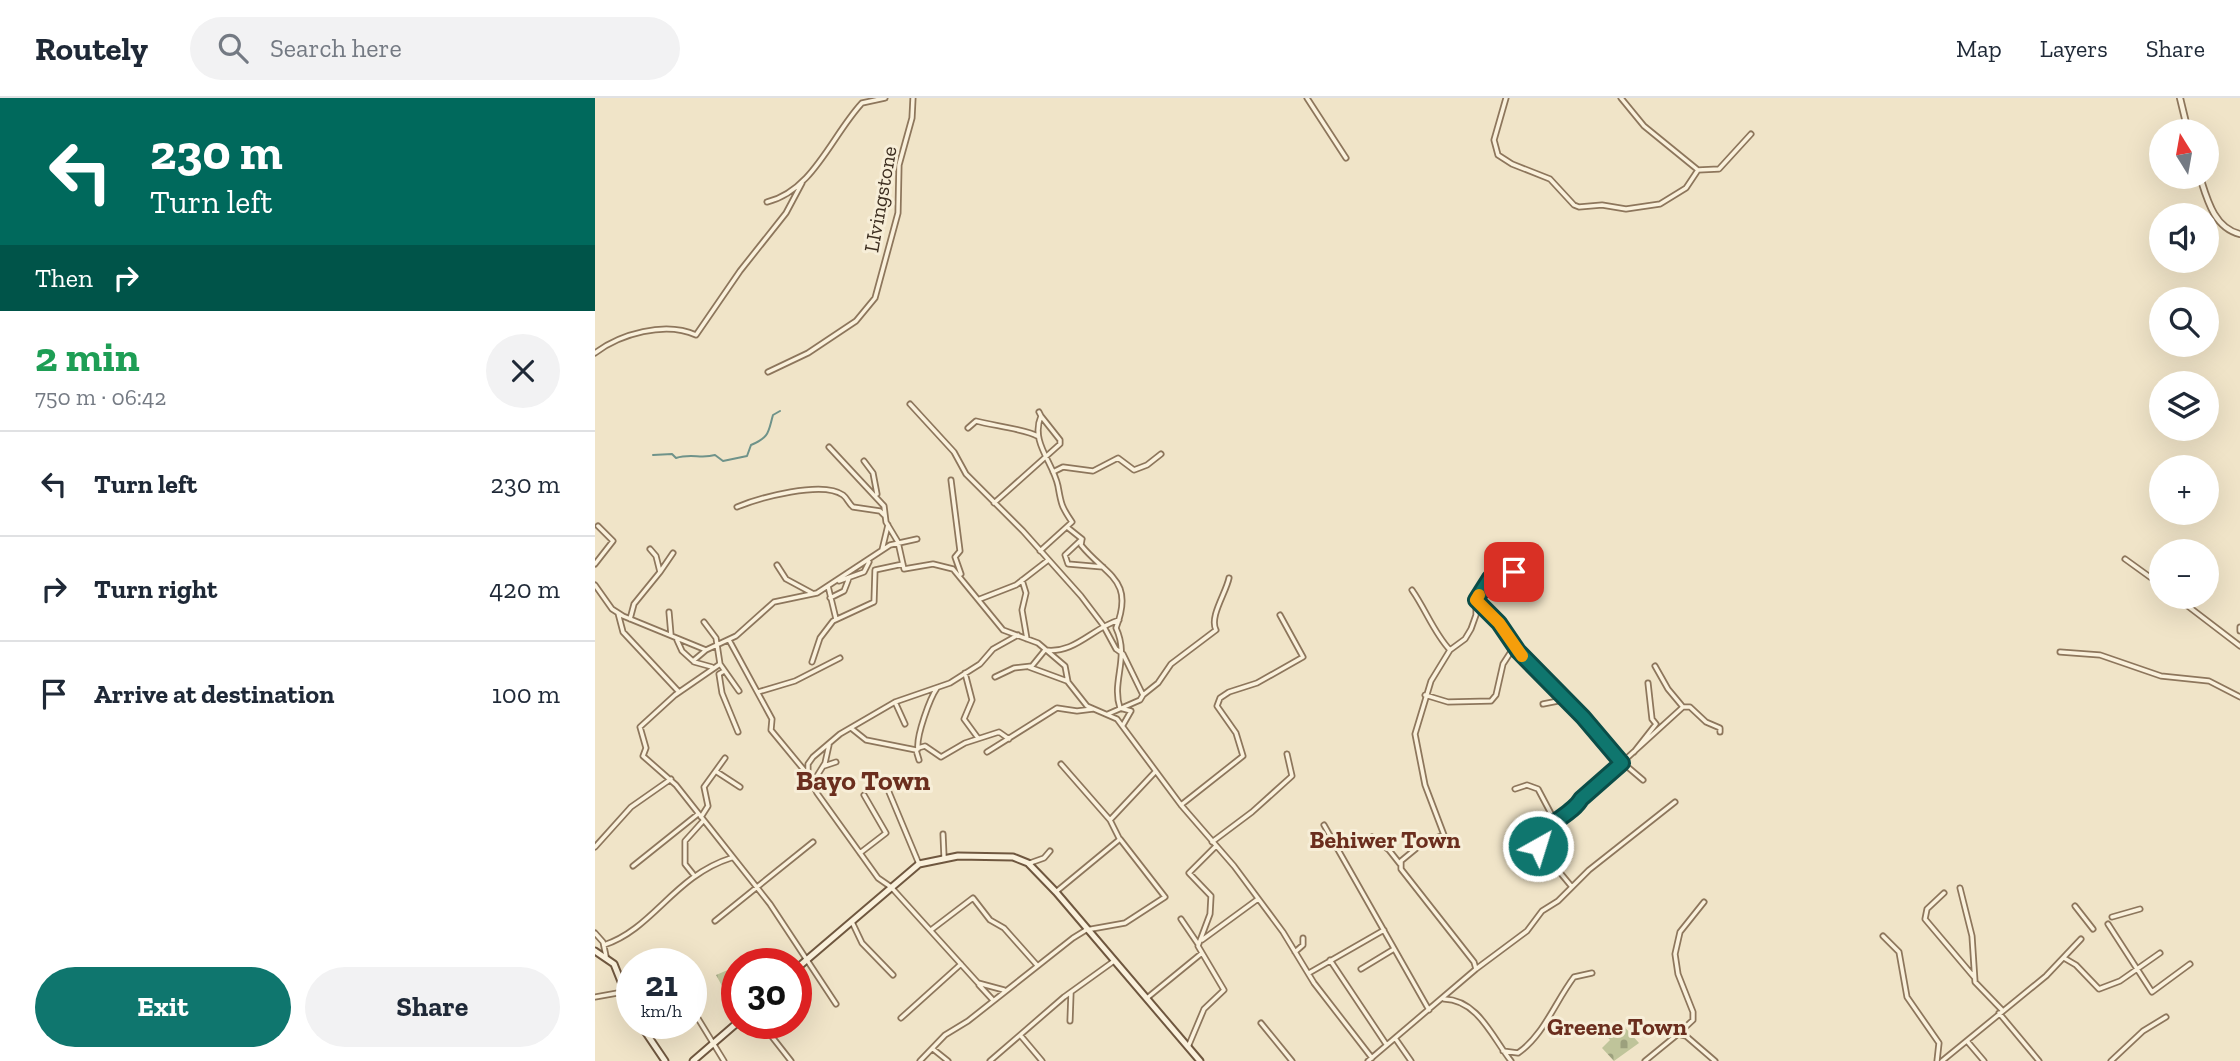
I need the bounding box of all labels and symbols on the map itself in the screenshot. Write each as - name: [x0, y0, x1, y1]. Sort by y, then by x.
- north arrow: [2149, 119, 2219, 189]
- street label: LIvingstone: [858, 144, 902, 254]
- pin: [1484, 542, 1544, 602]
- district label: Bayo Town: [796, 764, 931, 797]
- position arrow: [1501, 809, 1575, 883]
- district label: Behiwer Town: [1310, 825, 1460, 854]
- speed limit sign: 30: [721, 948, 812, 1039]
- district label: Greene Town: [1547, 1012, 1687, 1041]

